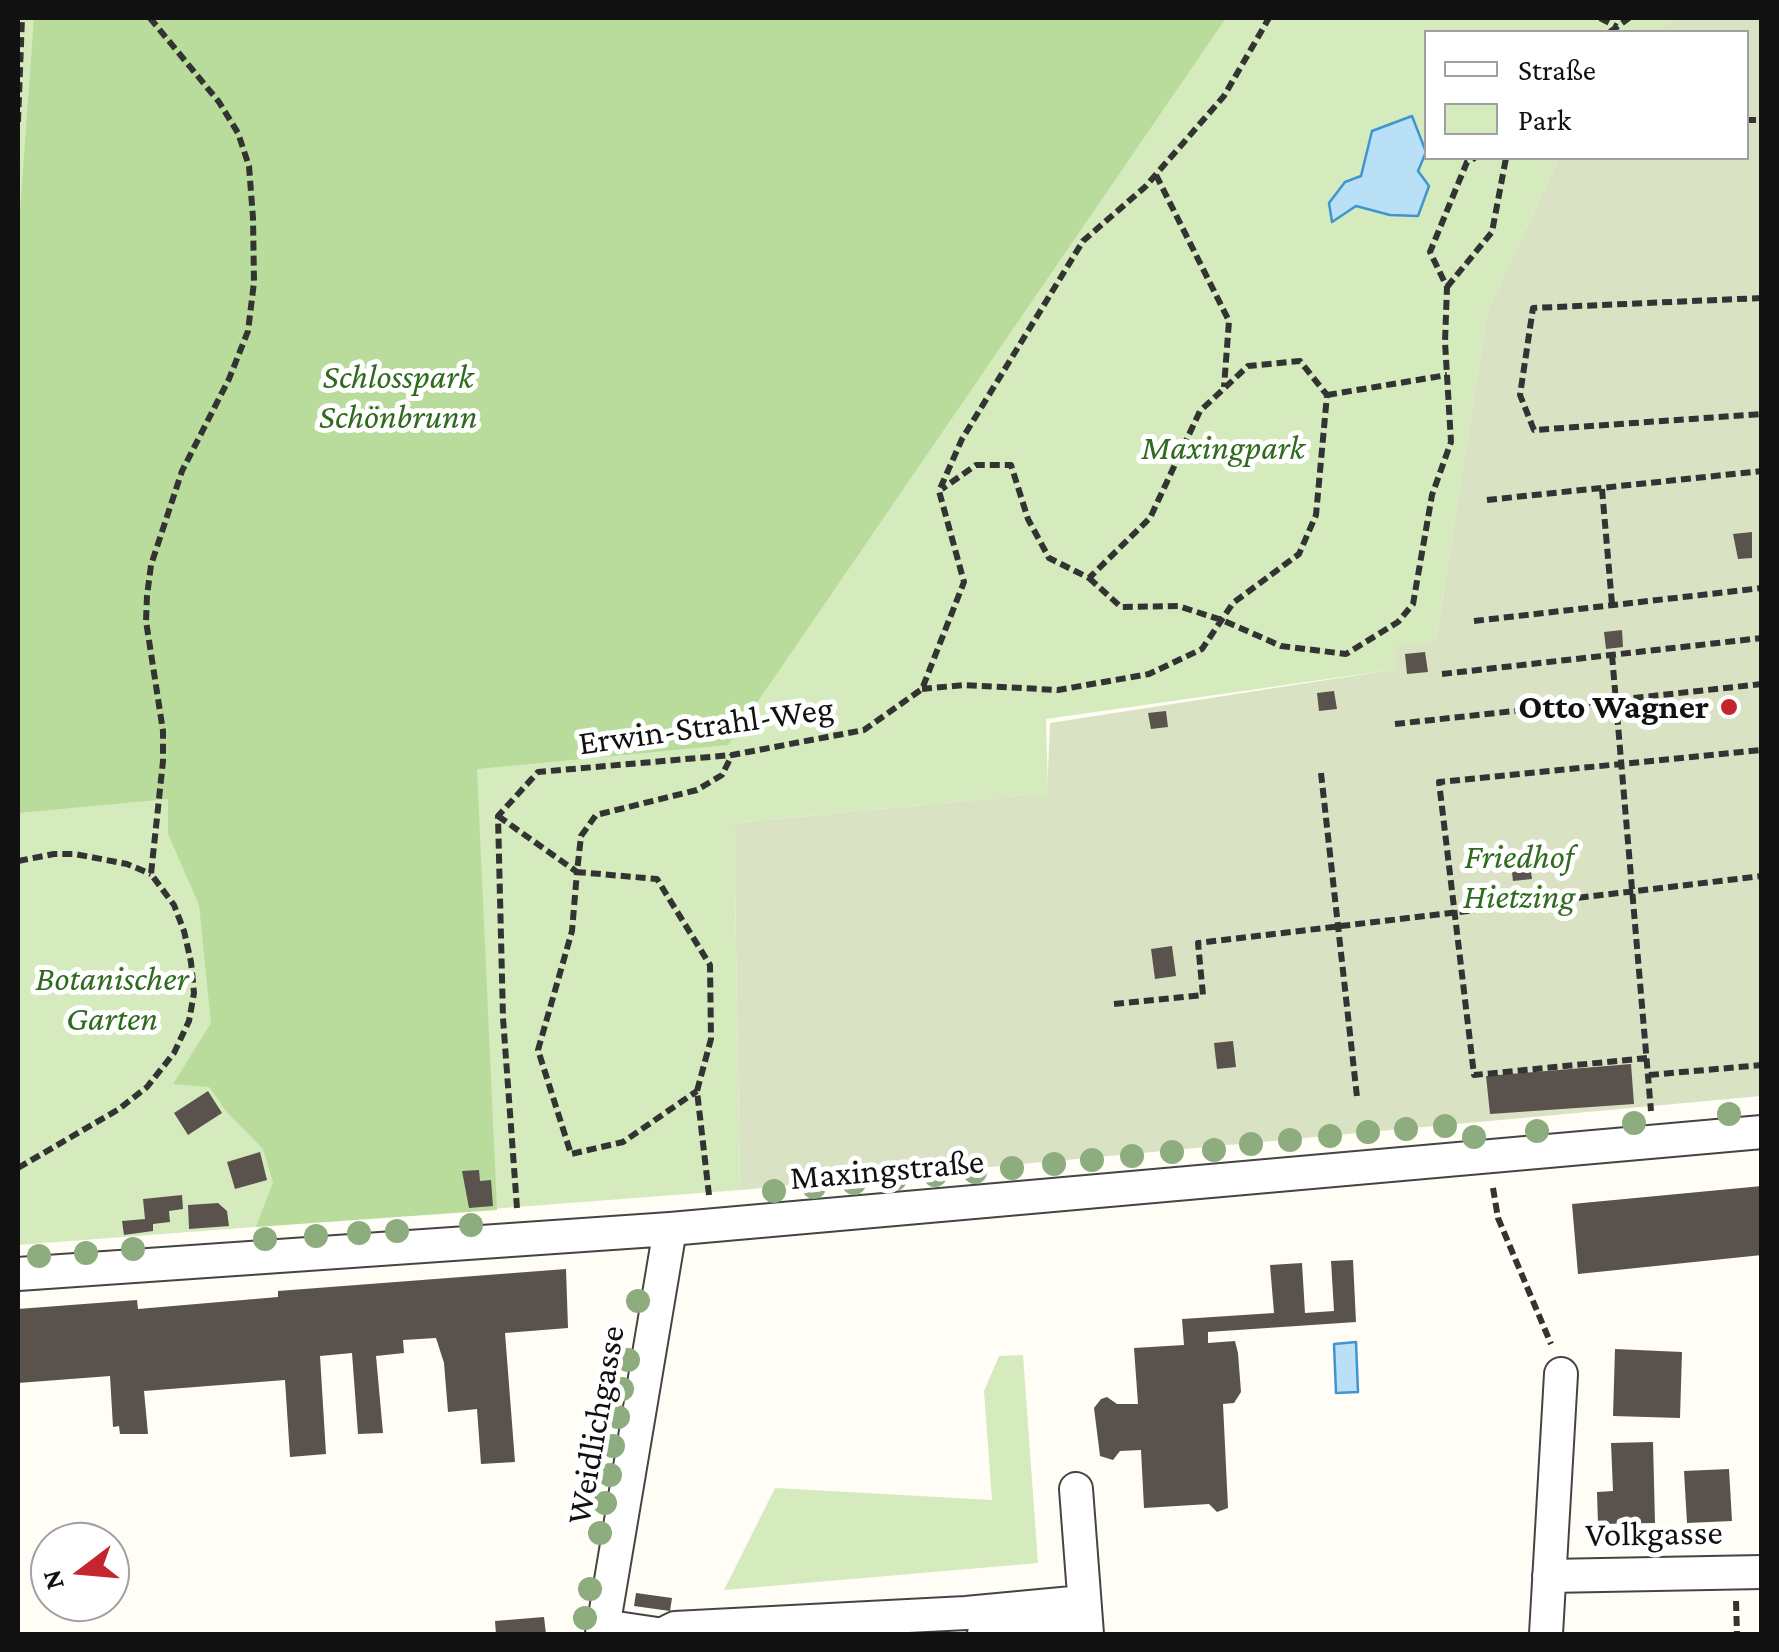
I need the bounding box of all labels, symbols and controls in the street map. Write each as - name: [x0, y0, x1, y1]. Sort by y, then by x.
- legend: [1424, 30, 1749, 160]
- text: Straße: [1518, 53, 1596, 86]
- text: Park: [1518, 103, 1571, 136]
- park label: Schlosspark Schönbrunn: [319, 356, 477, 438]
- park label: Maxingpark: [1141, 427, 1305, 469]
- place label: Otto Wagner: [1518, 686, 1709, 728]
- street label: Erwin-Strahl-Weg: [576, 687, 836, 765]
- marker: Otto Wagner: [1718, 696, 1740, 718]
- park label: Friedhof Hietzing: [1463, 836, 1575, 918]
- park label: Botanischer Garten: [35, 958, 189, 1040]
- street label: Maxingstraße: [788, 1141, 986, 1199]
- street label: Weidlichgasse: [558, 1322, 634, 1528]
- street label: Volkgasse: [1585, 1512, 1723, 1556]
- north arrow: [30, 1522, 130, 1622]
- text: N: [35, 1566, 70, 1593]

